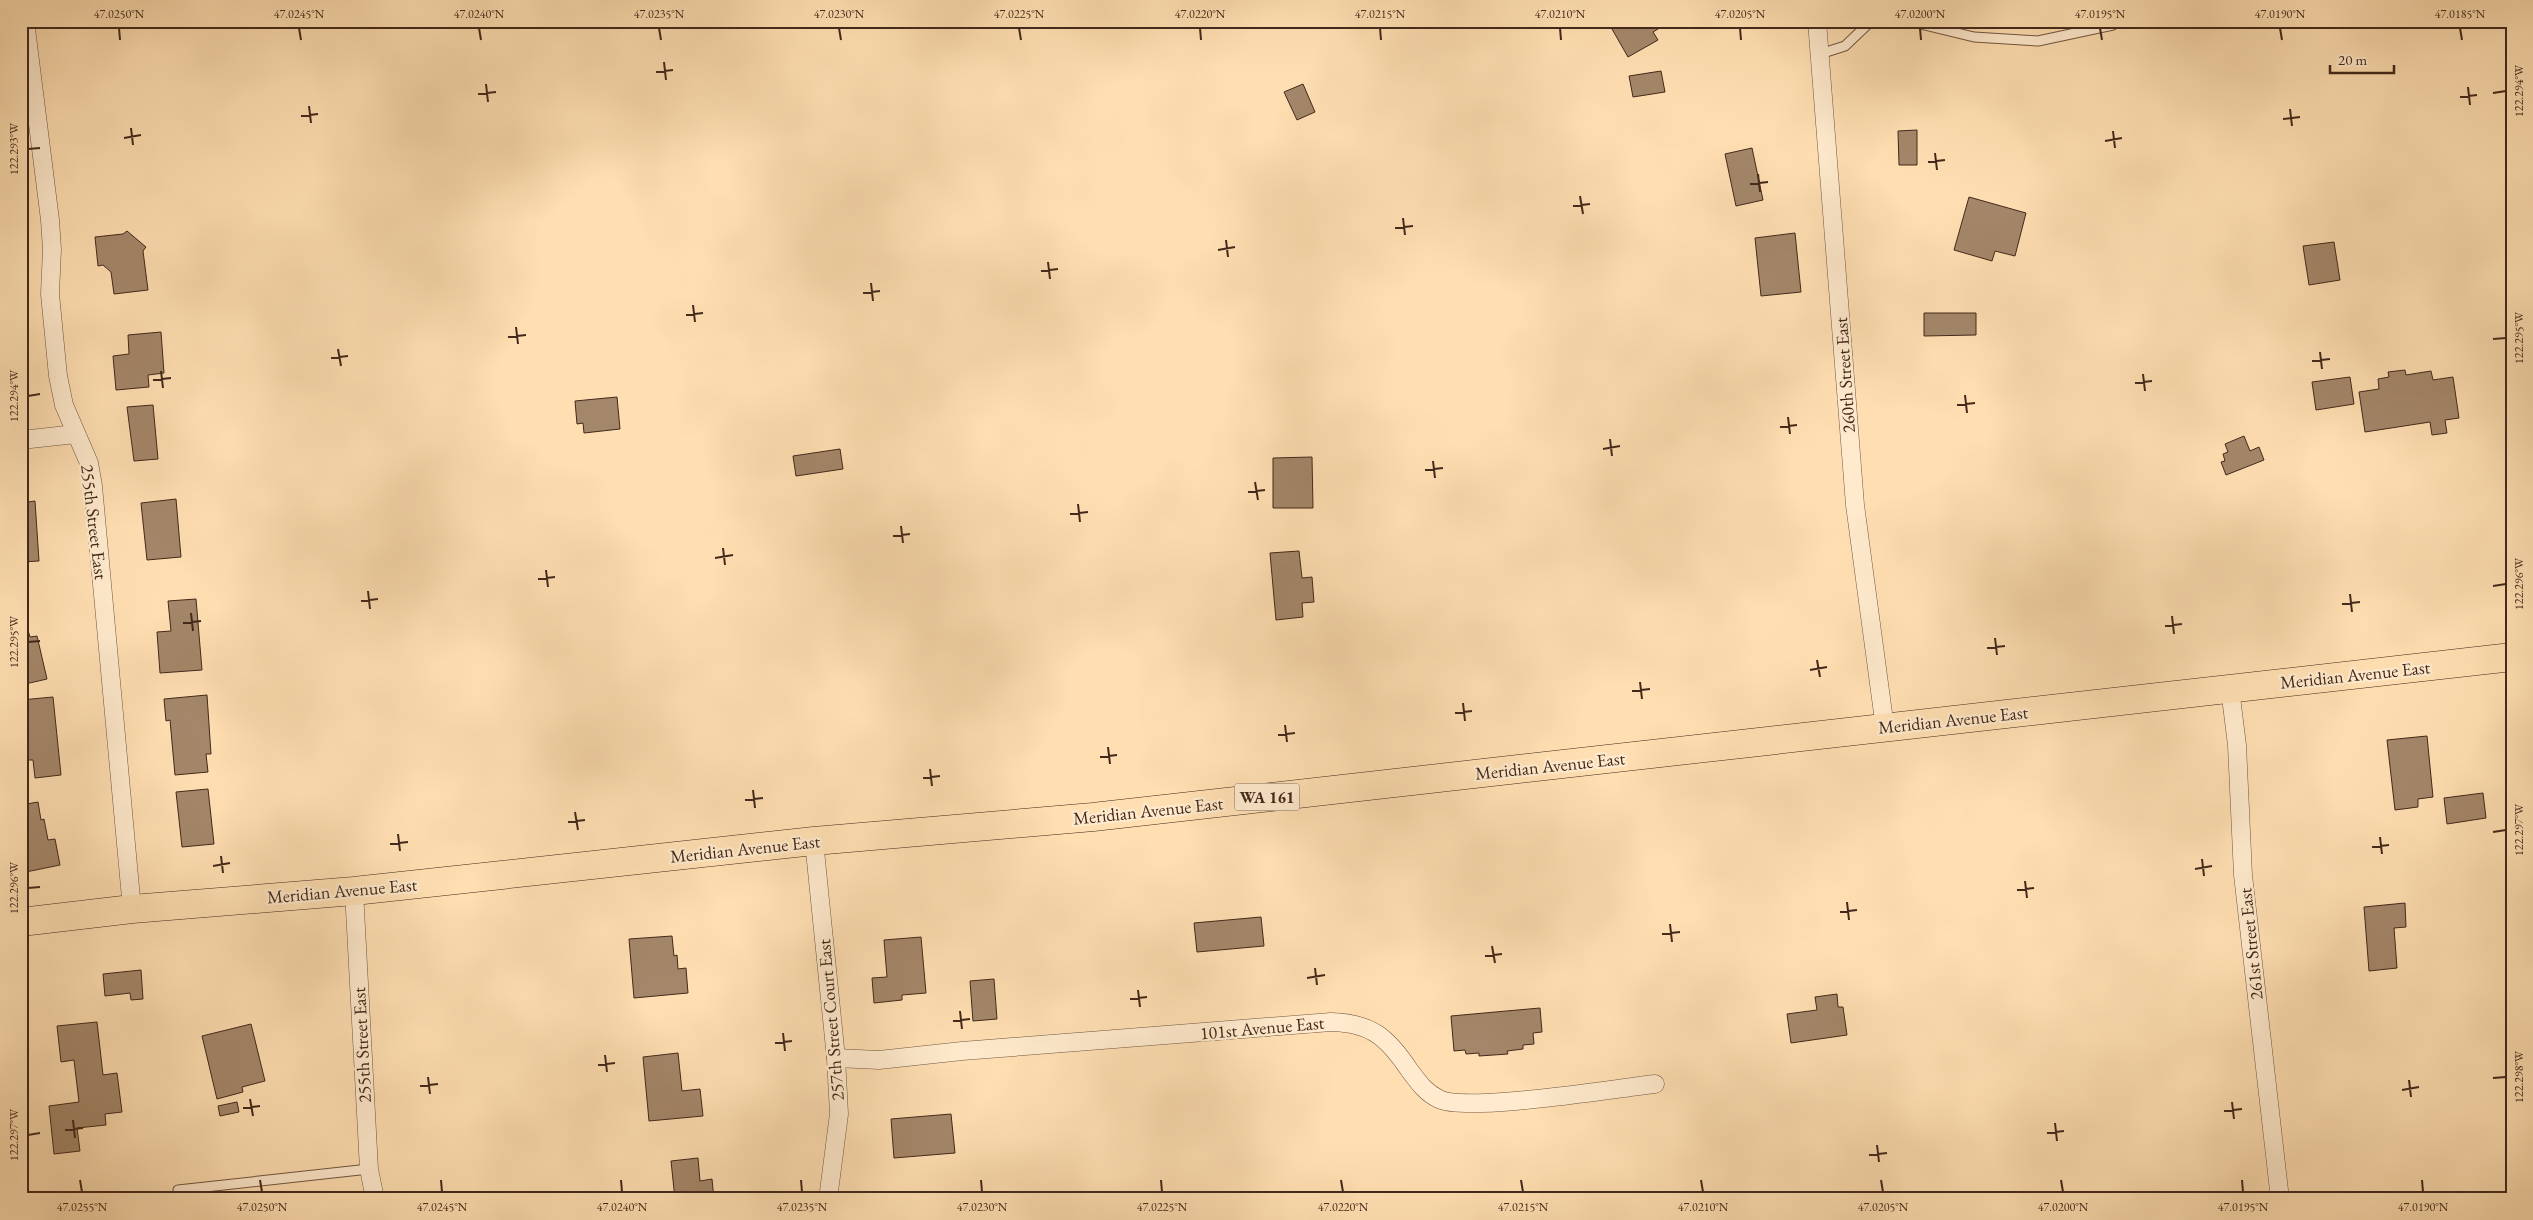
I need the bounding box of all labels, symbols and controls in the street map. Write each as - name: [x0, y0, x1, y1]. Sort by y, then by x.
- text: 47.0250°N: [94, 6, 145, 22]
- text: 47.0245°N: [274, 6, 325, 22]
- text: 47.0240°N: [454, 6, 505, 22]
- text: 47.0235°N: [634, 6, 685, 22]
- text: 47.0230°N: [814, 6, 865, 22]
- text: 47.0225°N: [994, 6, 1045, 22]
- text: 47.0220°N: [1175, 6, 1226, 22]
- text: 47.0215°N: [1355, 6, 1406, 22]
- text: 47.0210°N: [1535, 6, 1586, 22]
- text: 47.0205°N: [1715, 6, 1766, 22]
- text: 47.0200°N: [1895, 6, 1946, 22]
- text: 47.0195°N: [2075, 6, 2126, 22]
- text: 47.0190°N: [2255, 6, 2306, 22]
- text: 47.0185°N: [2435, 6, 2486, 22]
- scale bar: [2330, 42, 2394, 74]
- text: 20 m: [2338, 50, 2367, 69]
- text: 122.294°W: [2511, 64, 2527, 117]
- text: 122.293°W: [6, 122, 22, 175]
- text: 122.295°W: [2511, 311, 2527, 364]
- street label: 260th Street East: [1829, 316, 1860, 434]
- text: 122.294°W: [6, 369, 22, 422]
- street label: 255th Street East: [76, 463, 113, 581]
- text: 122.296°W: [2511, 557, 2527, 610]
- text: 122.295°W: [6, 615, 22, 668]
- street label: Meridian Avenue East: [2279, 655, 2431, 694]
- street label: Meridian Avenue East: [1877, 700, 2029, 739]
- street label: Meridian Avenue East: [1474, 746, 1626, 785]
- road number: WA 161: [1234, 784, 1300, 810]
- street label: Meridian Avenue East: [1072, 791, 1224, 830]
- text: 122.297°W: [2511, 803, 2527, 856]
- street label: Meridian Avenue East: [669, 829, 821, 868]
- text: 122.296°W: [6, 861, 22, 914]
- street label: Meridian Avenue East: [266, 872, 418, 909]
- street label: 261st Street East: [2233, 887, 2268, 1001]
- street label: 257th Street Court East: [812, 938, 849, 1102]
- street label: 255th Street East: [347, 986, 376, 1104]
- street label: 101st Avenue East: [1199, 1011, 1325, 1044]
- text: 122.298°W: [2511, 1050, 2527, 1103]
- text: 122.297°W: [6, 1108, 22, 1161]
- text: 47.0255°N: [57, 1199, 108, 1215]
- text: 47.0250°N: [237, 1199, 288, 1215]
- text: 47.0245°N: [417, 1199, 468, 1215]
- text: 47.0240°N: [597, 1199, 648, 1215]
- text: 47.0235°N: [777, 1199, 828, 1215]
- text: 47.0230°N: [957, 1199, 1008, 1215]
- text: 47.0225°N: [1137, 1199, 1188, 1215]
- text: 47.0220°N: [1318, 1199, 1369, 1215]
- text: 47.0215°N: [1498, 1199, 1549, 1215]
- text: 47.0210°N: [1678, 1199, 1729, 1215]
- text: 47.0205°N: [1858, 1199, 1909, 1215]
- text: 47.0200°N: [2038, 1199, 2089, 1215]
- text: 47.0195°N: [2218, 1199, 2269, 1215]
- text: 47.0190°N: [2398, 1199, 2449, 1215]

